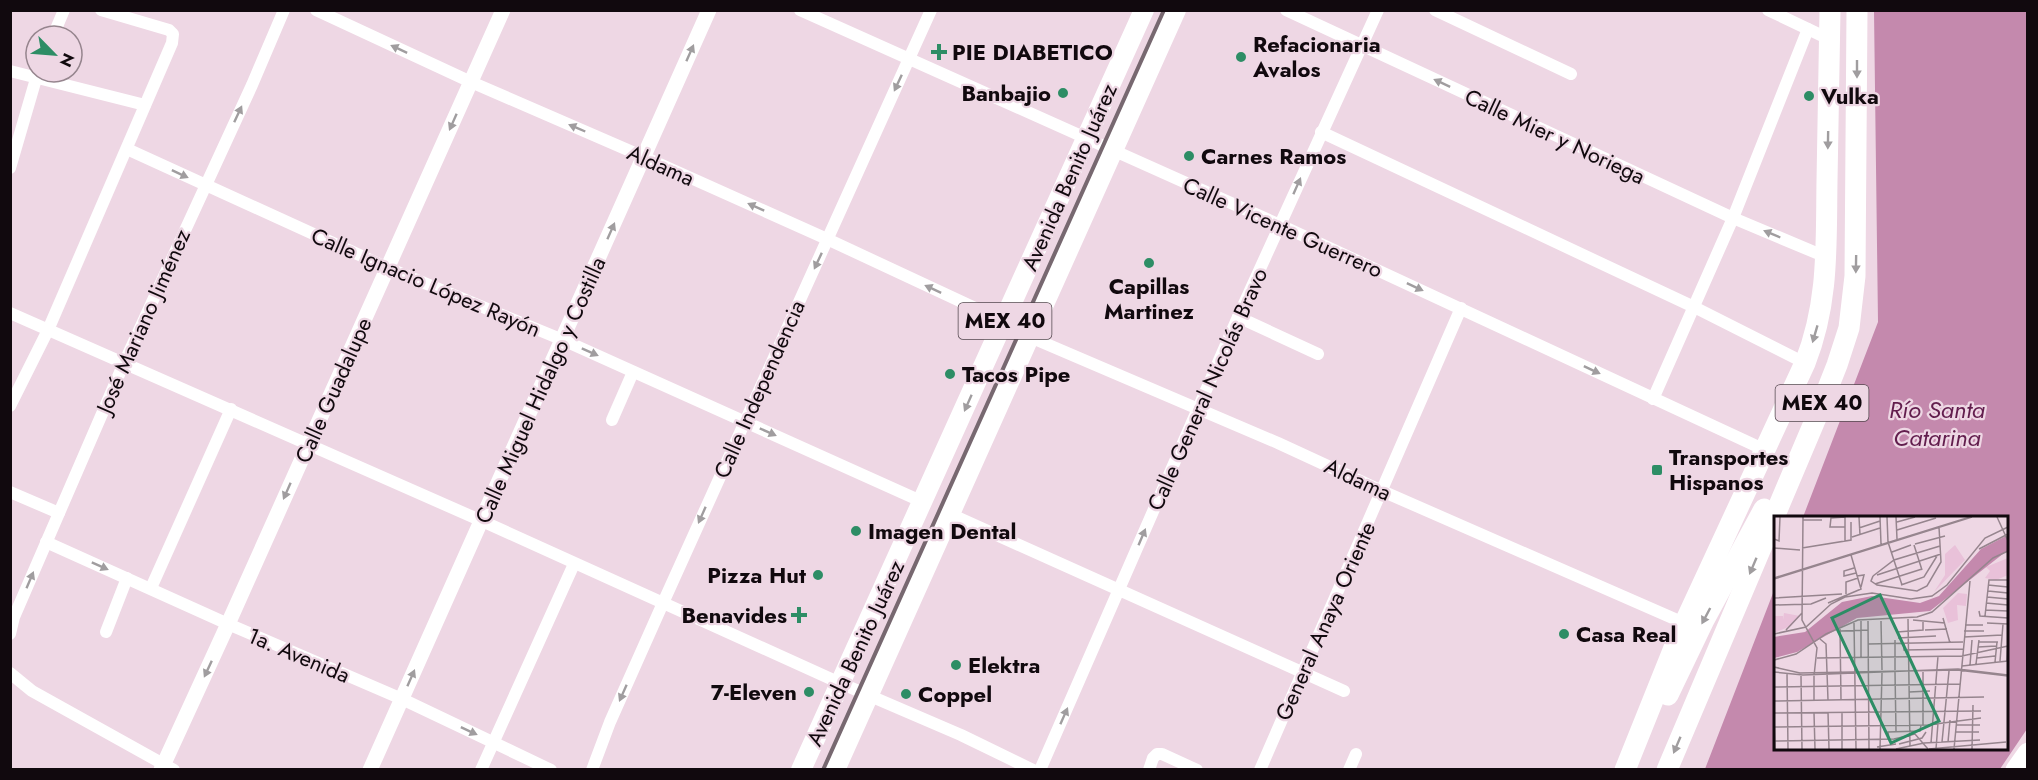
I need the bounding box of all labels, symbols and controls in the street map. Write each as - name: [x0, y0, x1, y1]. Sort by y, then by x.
- north arrow: [24, 24, 84, 84]
- place label: Refacionaria Avalos: [1252, 28, 1381, 85]
- place label: PIE DIABETICO: [952, 36, 1113, 68]
- marker: PIE DIABETICO: [930, 43, 948, 61]
- one-way arrow: [391, 44, 408, 53]
- one-way arrow: [685, 44, 695, 62]
- text: N: [54, 50, 80, 71]
- marker: Refacionaria Avalos: [1234, 50, 1248, 64]
- one-way arrow: [1852, 59, 1862, 78]
- one-way arrow: [893, 74, 902, 92]
- place label: Banbajio: [961, 77, 1051, 109]
- street label: Avenida Benito Juárez: [1013, 78, 1125, 276]
- one-way arrow: [1434, 79, 1451, 88]
- street label: Calle Mier y Noriega: [1460, 80, 1650, 192]
- place label: Vulka: [1820, 80, 1879, 112]
- marker: Banbajio: [1056, 86, 1070, 100]
- marker: Vulka: [1802, 89, 1816, 103]
- one-way arrow: [234, 105, 243, 122]
- one-way arrow: [449, 113, 458, 130]
- one-way arrow: [568, 123, 586, 133]
- one-way arrow: [1823, 130, 1833, 149]
- street label: Aldama: [622, 136, 700, 194]
- place label: Carnes Ramos: [1201, 140, 1346, 172]
- marker: Carnes Ramos: [1182, 149, 1196, 163]
- street label: Calle Vicente Guerrero: [1178, 168, 1388, 286]
- one-way arrow: [172, 169, 189, 178]
- one-way arrow: [1292, 177, 1302, 195]
- one-way arrow: [746, 202, 764, 212]
- street label: Calle Ignacio López Rayón: [306, 219, 546, 345]
- one-way arrow: [606, 222, 616, 240]
- street label: José Mariano Jiménez: [87, 224, 198, 421]
- one-way arrow: [1763, 229, 1781, 239]
- street label: Calle Miguel Hidalgo y Costilla: [467, 251, 613, 529]
- one-way arrow: [813, 252, 822, 269]
- one-way arrow: [1851, 254, 1860, 273]
- marker: Capillas Martinez: [1142, 256, 1156, 270]
- street label: Calle General Nicolás Bravo: [1139, 262, 1275, 516]
- place label: Capillas Martinez: [1104, 270, 1195, 327]
- one-way arrow: [1407, 282, 1425, 292]
- one-way arrow: [924, 284, 941, 293]
- street label: Calle Independencia: [705, 295, 813, 483]
- road number: MEX 40: [958, 303, 1052, 339]
- street label: Calle Guadalupe: [287, 312, 379, 468]
- one-way arrow: [1810, 325, 1819, 343]
- one-way arrow: [581, 348, 598, 357]
- place label: Tacos Pipe: [962, 358, 1070, 390]
- one-way arrow: [1583, 365, 1600, 374]
- marker: Tacos Pipe: [943, 367, 957, 381]
- road number: MEX 40: [1776, 385, 1868, 421]
- water label: Río Santa Catarina: [1889, 392, 1985, 455]
- one-way arrow: [963, 394, 973, 412]
- one-way arrow: [759, 427, 776, 436]
- place label: Transportes Hispanos: [1669, 441, 1788, 498]
- street label: Aldama: [1319, 450, 1397, 508]
- marker: Transportes Hispanos: [1650, 463, 1664, 477]
- one-way arrow: [282, 482, 292, 500]
- one-way arrow: [697, 506, 707, 524]
- place label: Imagen Dental: [868, 515, 1016, 547]
- street label: General Anaya Oriente: [1267, 516, 1383, 726]
- inset map: [1774, 516, 2008, 750]
- marker: Imagen Dental: [849, 524, 863, 538]
- one-way arrow: [1137, 528, 1147, 546]
- street label: Avenida Benito Juárez: [798, 555, 912, 751]
- one-way arrow: [1748, 557, 1758, 575]
- place label: Pizza Hut: [707, 559, 806, 591]
- one-way arrow: [91, 561, 108, 570]
- marker: Pizza Hut: [811, 568, 825, 582]
- one-way arrow: [25, 570, 35, 588]
- place label: Benavides: [682, 599, 787, 631]
- marker: Benavides: [792, 608, 806, 622]
- one-way arrow: [1701, 608, 1711, 625]
- place label: Casa Real: [1576, 618, 1676, 650]
- street label: 1a. Avenida: [243, 619, 355, 691]
- marker: Casa Real: [1557, 627, 1571, 641]
- place label: Elektra: [968, 649, 1040, 681]
- marker: Elektra: [949, 658, 963, 672]
- one-way arrow: [202, 660, 212, 678]
- one-way arrow: [407, 669, 416, 686]
- place label: 7-Eleven: [711, 676, 797, 708]
- place label: Coppel: [918, 678, 992, 710]
- one-way arrow: [618, 684, 628, 702]
- marker: 7-Eleven: [802, 685, 816, 699]
- marker: Coppel: [899, 687, 913, 701]
- one-way arrow: [1060, 707, 1069, 725]
- one-way arrow: [461, 726, 478, 735]
- one-way arrow: [1672, 737, 1682, 755]

